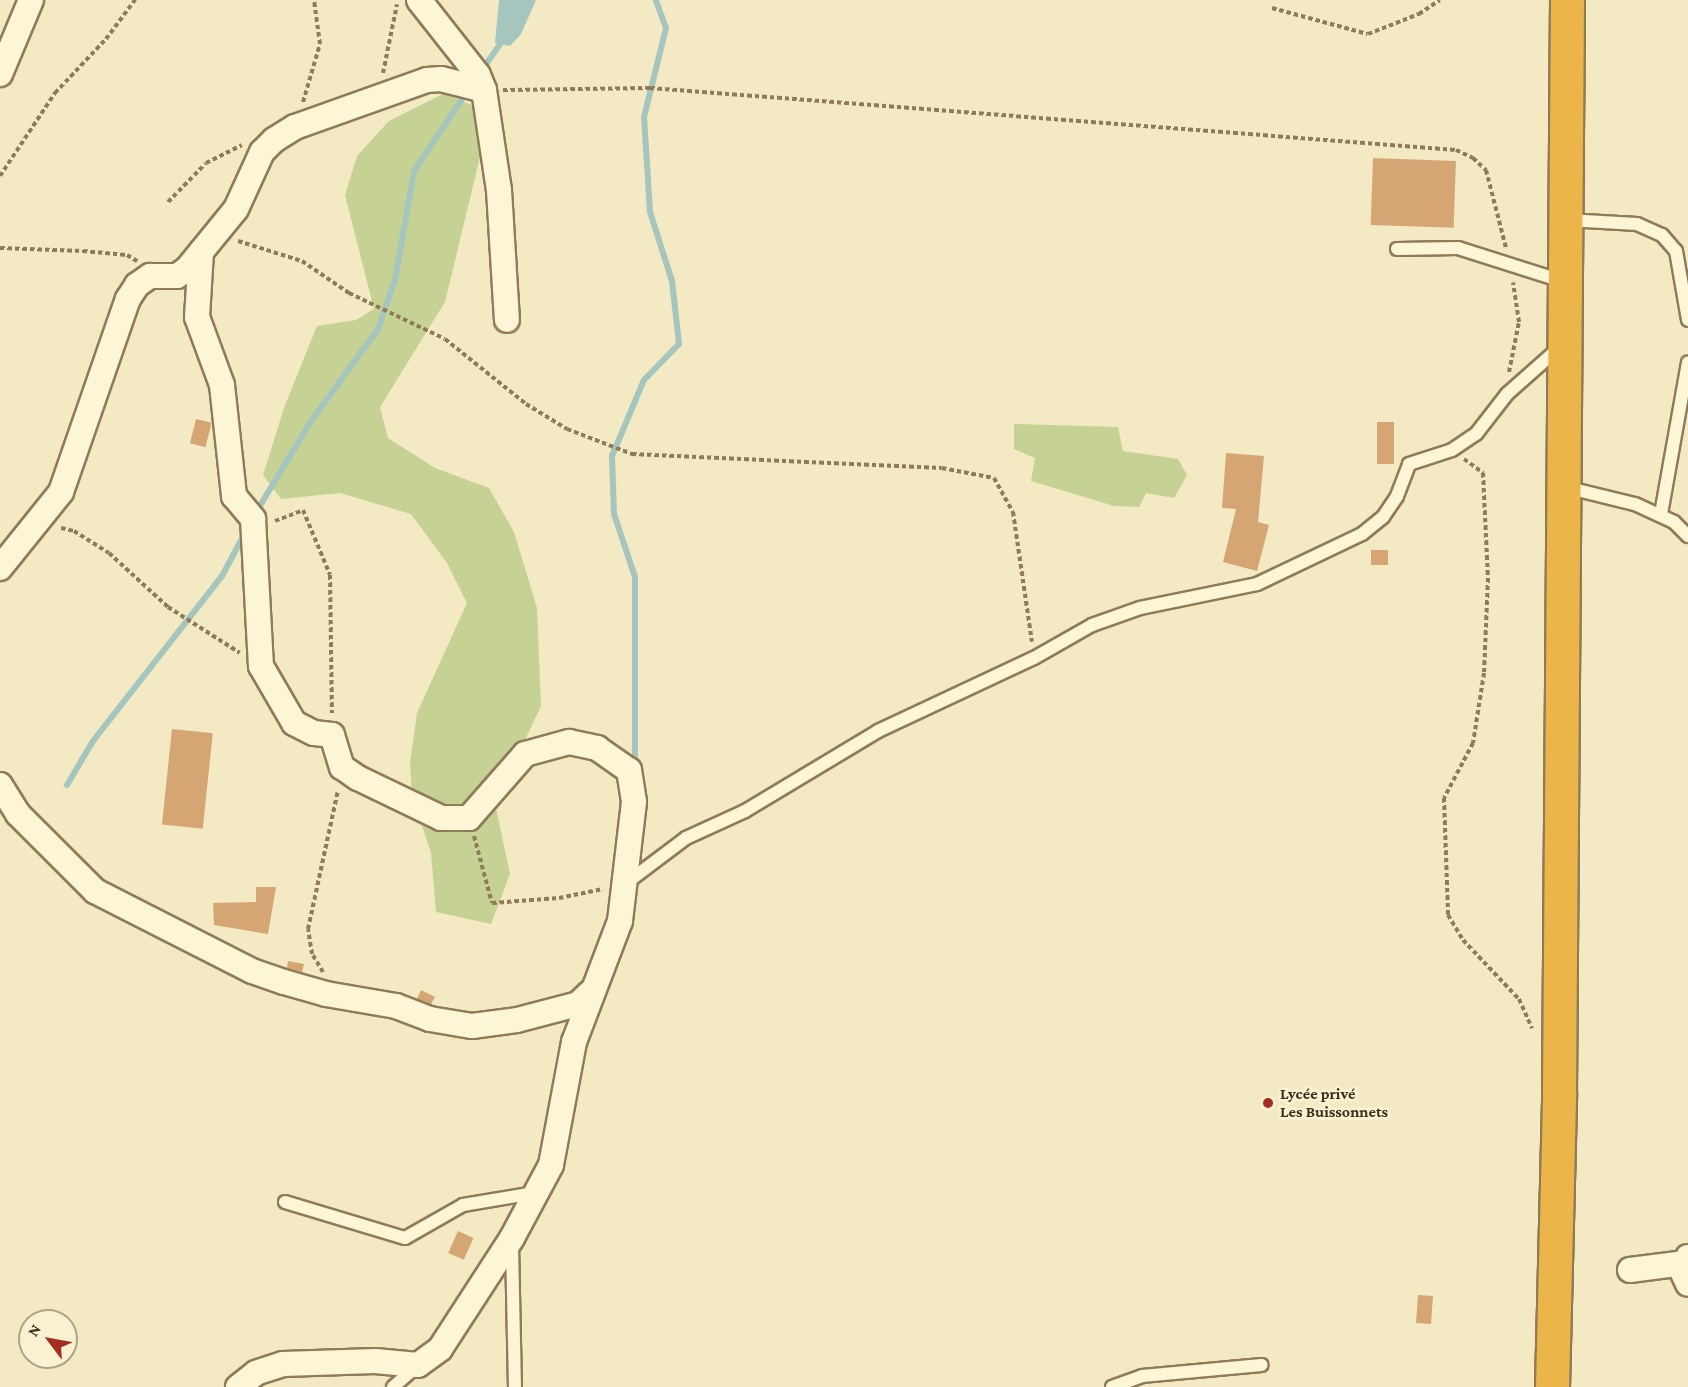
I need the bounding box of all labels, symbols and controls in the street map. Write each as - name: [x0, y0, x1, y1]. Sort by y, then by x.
- place label: Lycée privé Les Buissonnets: [1280, 1084, 1388, 1122]
- marker: Lycée privé Les Buissonnets: [1261, 1096, 1275, 1110]
- north arrow: [18, 1309, 78, 1369]
- text: N: [24, 1321, 44, 1339]

